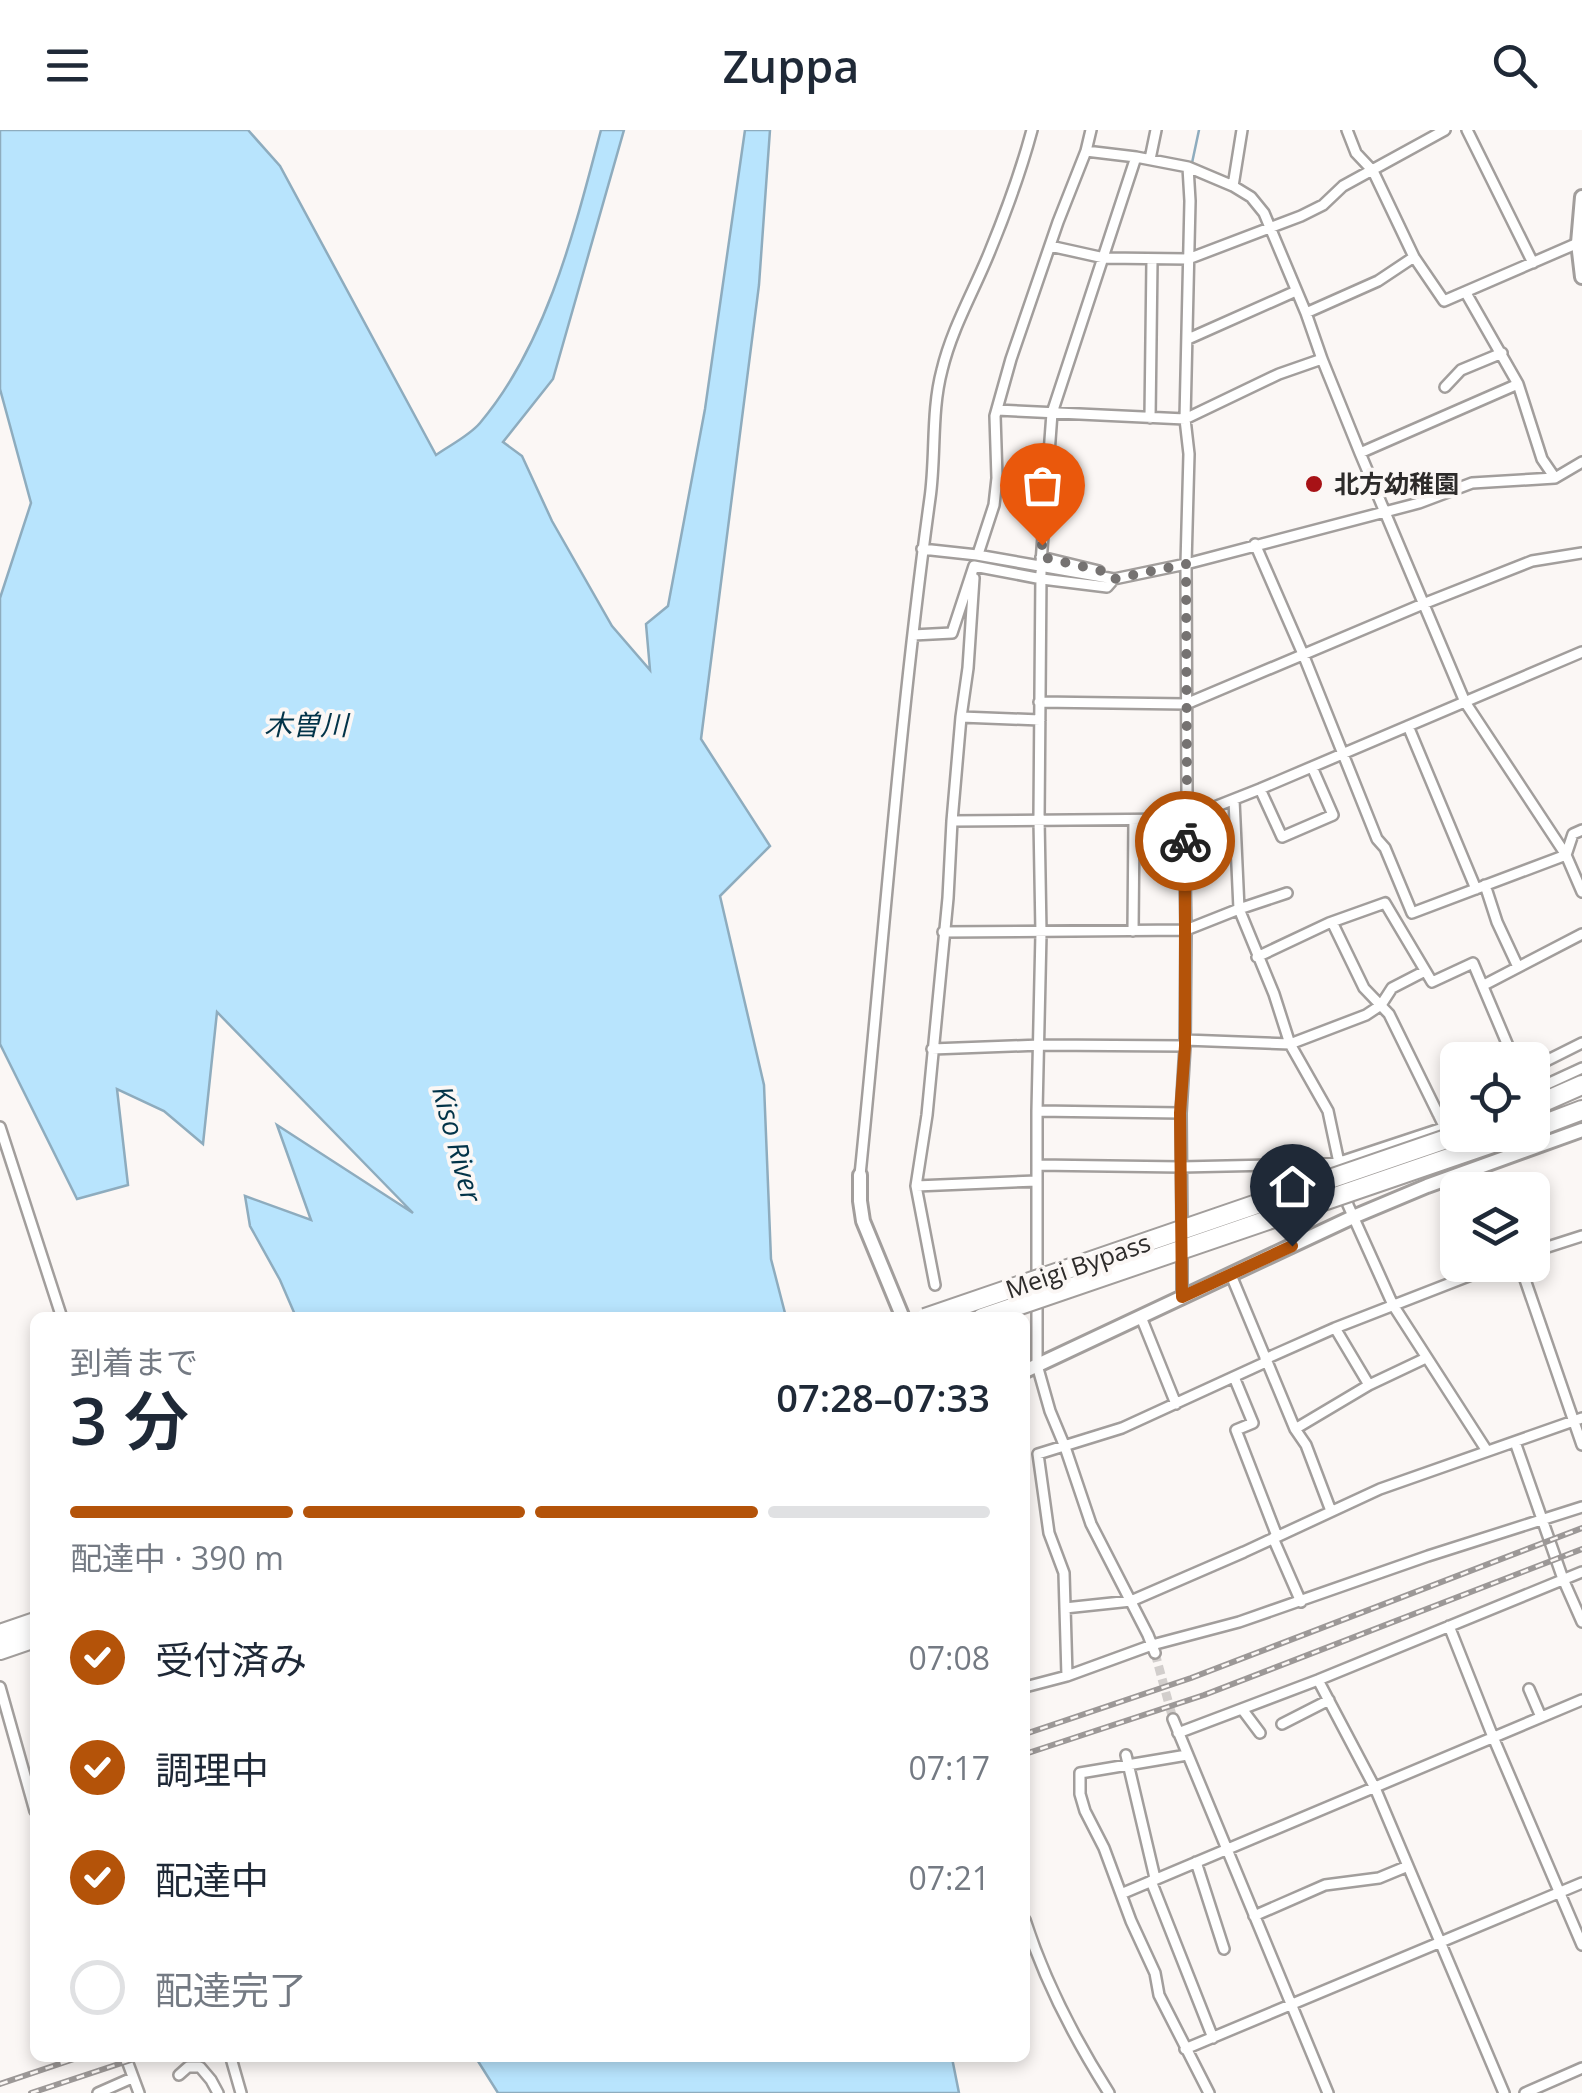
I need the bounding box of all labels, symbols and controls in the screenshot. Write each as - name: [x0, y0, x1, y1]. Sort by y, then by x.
- text: Zuppa: [723, 35, 859, 96]
- icon: menu: [40, 38, 95, 93]
- icon: search: [1487, 38, 1542, 93]
- pin: [1000, 443, 1085, 546]
- icon: bag: [1015, 458, 1070, 513]
- place label: 北方幼稚園: [1334, 466, 1459, 500]
- marker: 北方幼稚園: [1303, 473, 1325, 495]
- water label: 木曽川: [264, 705, 351, 743]
- courier: [1135, 791, 1235, 891]
- icon: bike: [1158, 814, 1213, 869]
- map controls: [1440, 1042, 1550, 1282]
- button: locate: [1440, 1042, 1550, 1152]
- water label: Kiso River: [424, 1081, 492, 1207]
- pin: [1250, 1144, 1335, 1247]
- icon: home: [1265, 1159, 1320, 1214]
- button: layers: [1440, 1172, 1550, 1282]
- street label: Meigi Bypass: [1001, 1224, 1155, 1306]
- text: 到着まで: [70, 1340, 198, 1383]
- text: 07:28–07:33: [776, 1371, 990, 1423]
- text: 3 分: [70, 1376, 189, 1464]
- text: 配達中 · 390 m: [70, 1536, 284, 1579]
- icon: check: [70, 1630, 125, 1685]
- text: 受付済み: [155, 1633, 307, 1685]
- text: 07:08: [908, 1636, 990, 1679]
- icon: check: [70, 1740, 125, 1795]
- text: 調理中: [155, 1743, 269, 1795]
- text: 07:17: [908, 1746, 990, 1789]
- icon: check: [70, 1850, 125, 1905]
- text: 配達中: [155, 1853, 269, 1905]
- text: 07:21: [908, 1856, 990, 1899]
- text: 配達完了: [155, 1963, 307, 2015]

